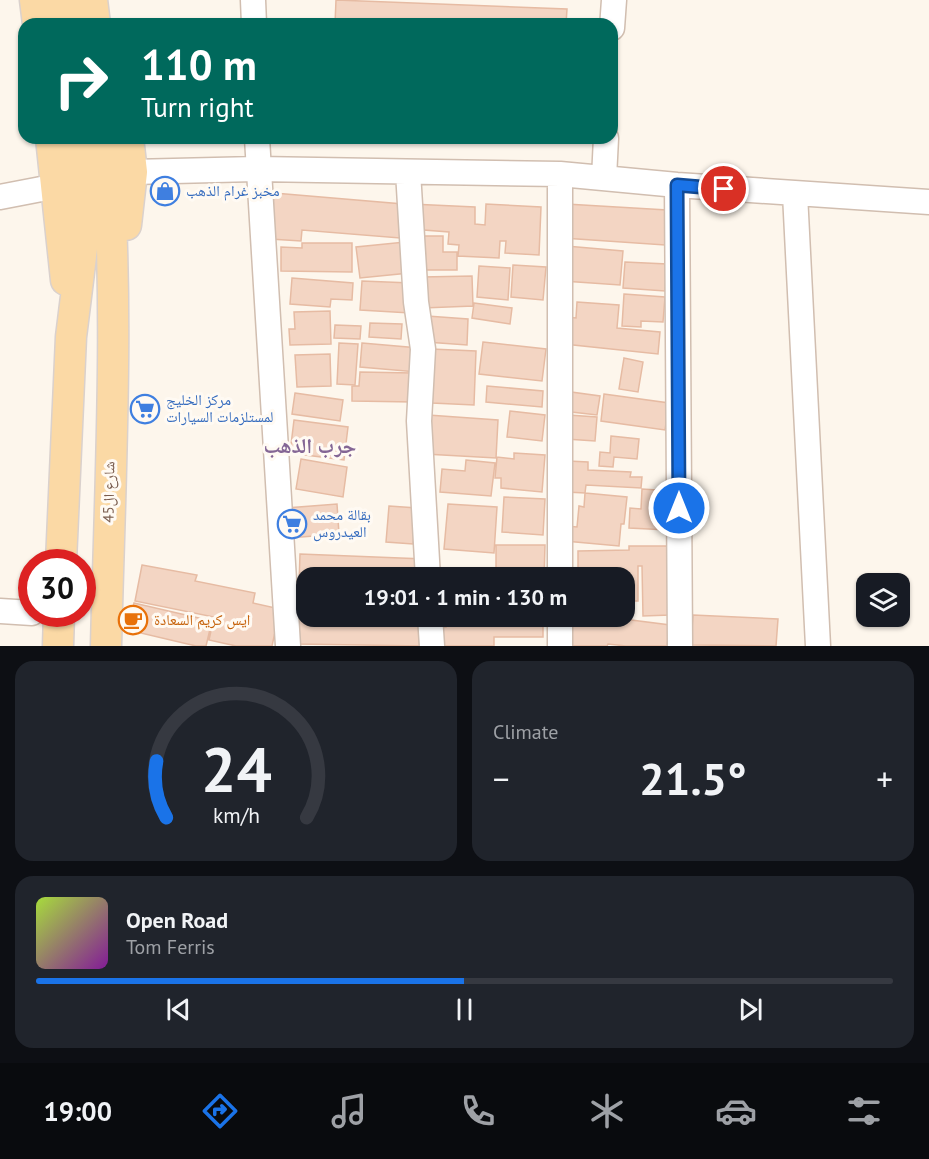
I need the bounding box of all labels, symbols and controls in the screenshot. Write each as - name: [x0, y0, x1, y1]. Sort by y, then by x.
- text: 110 m: [141, 37, 257, 92]
- icon: right: [42, 42, 120, 120]
- text: Turn right: [141, 90, 254, 124]
- pin: [698, 163, 749, 214]
- icon: arrive: [707, 172, 740, 205]
- shop icon: مخبز غرام الذهب: [149, 175, 181, 207]
- place label: مخبز غرام الذهب: [186, 181, 280, 201]
- place label: مركز الخليج لمستلزمات السيارات: [166, 390, 274, 426]
- supermarket icon: مركز الخليج لمستلزمات السيارات: [129, 393, 161, 425]
- district label: جرب الذهب: [264, 432, 356, 459]
- street label: شارع ال45: [98, 461, 120, 523]
- position arrow: [647, 476, 711, 540]
- place label: بقالة محمد العيدروس: [313, 505, 371, 542]
- supermarket icon: بقالة محمد العيدروس: [276, 508, 308, 540]
- speed limit sign: 30: [18, 549, 96, 627]
- map controls: [856, 573, 910, 627]
- button: layers: [856, 573, 910, 627]
- text: 19:01 · 1 min · 130 m: [364, 583, 567, 611]
- cafe icon: ايس كريم السعادة: [117, 604, 149, 636]
- place label: ايس كريم السعادة: [154, 610, 250, 630]
- text: Climate: [493, 719, 559, 745]
- text: 24: [201, 728, 271, 809]
- text: 21.5°: [639, 749, 747, 807]
- text: −: [493, 757, 510, 800]
- text: +: [876, 757, 893, 800]
- text: km/h: [212, 801, 259, 829]
- text: Open Road: [126, 906, 228, 934]
- text: Tom Ferris: [126, 934, 215, 960]
- icon: previous: [162, 993, 195, 1026]
- icon: pause: [448, 993, 481, 1026]
- icon: next: [734, 993, 767, 1026]
- icon: directions: [199, 1090, 241, 1132]
- icon: music: [328, 1090, 370, 1132]
- icon: phone: [457, 1090, 499, 1132]
- icon: climate: [586, 1090, 628, 1132]
- icon: car: [715, 1090, 757, 1132]
- icon: filters: [843, 1090, 885, 1132]
- text: 19:00: [43, 1094, 112, 1128]

